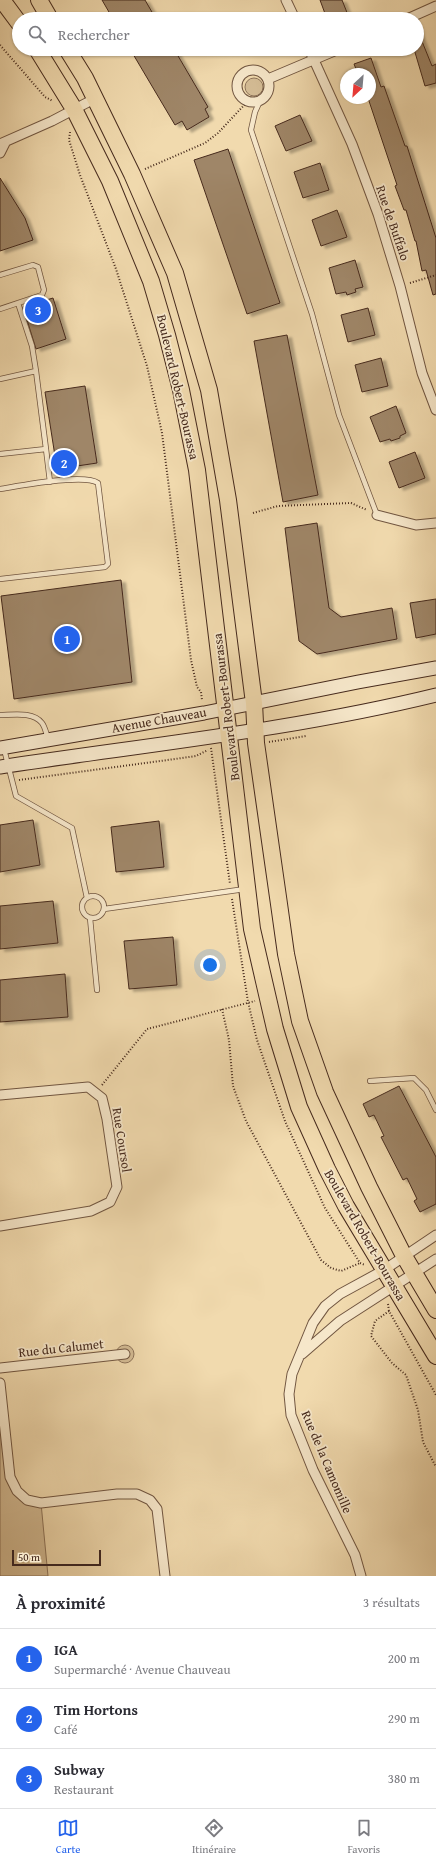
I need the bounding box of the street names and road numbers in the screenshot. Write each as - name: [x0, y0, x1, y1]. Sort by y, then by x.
- street label: Rue de Buffalo: [371, 183, 415, 264]
- street label: Boulevard Robert-Bourassa: [152, 313, 204, 462]
- street label: Boulevard Robert-Bourassa: [207, 631, 244, 782]
- street label: Avenue Chauveau: [110, 702, 208, 738]
- street label: Rue Coursol: [108, 1106, 137, 1174]
- street label: Boulevard Robert-Bourassa: [320, 1166, 411, 1305]
- street label: Rue du Calumet: [17, 1334, 105, 1362]
- street label: Rue de la Camomille: [297, 1408, 357, 1516]

